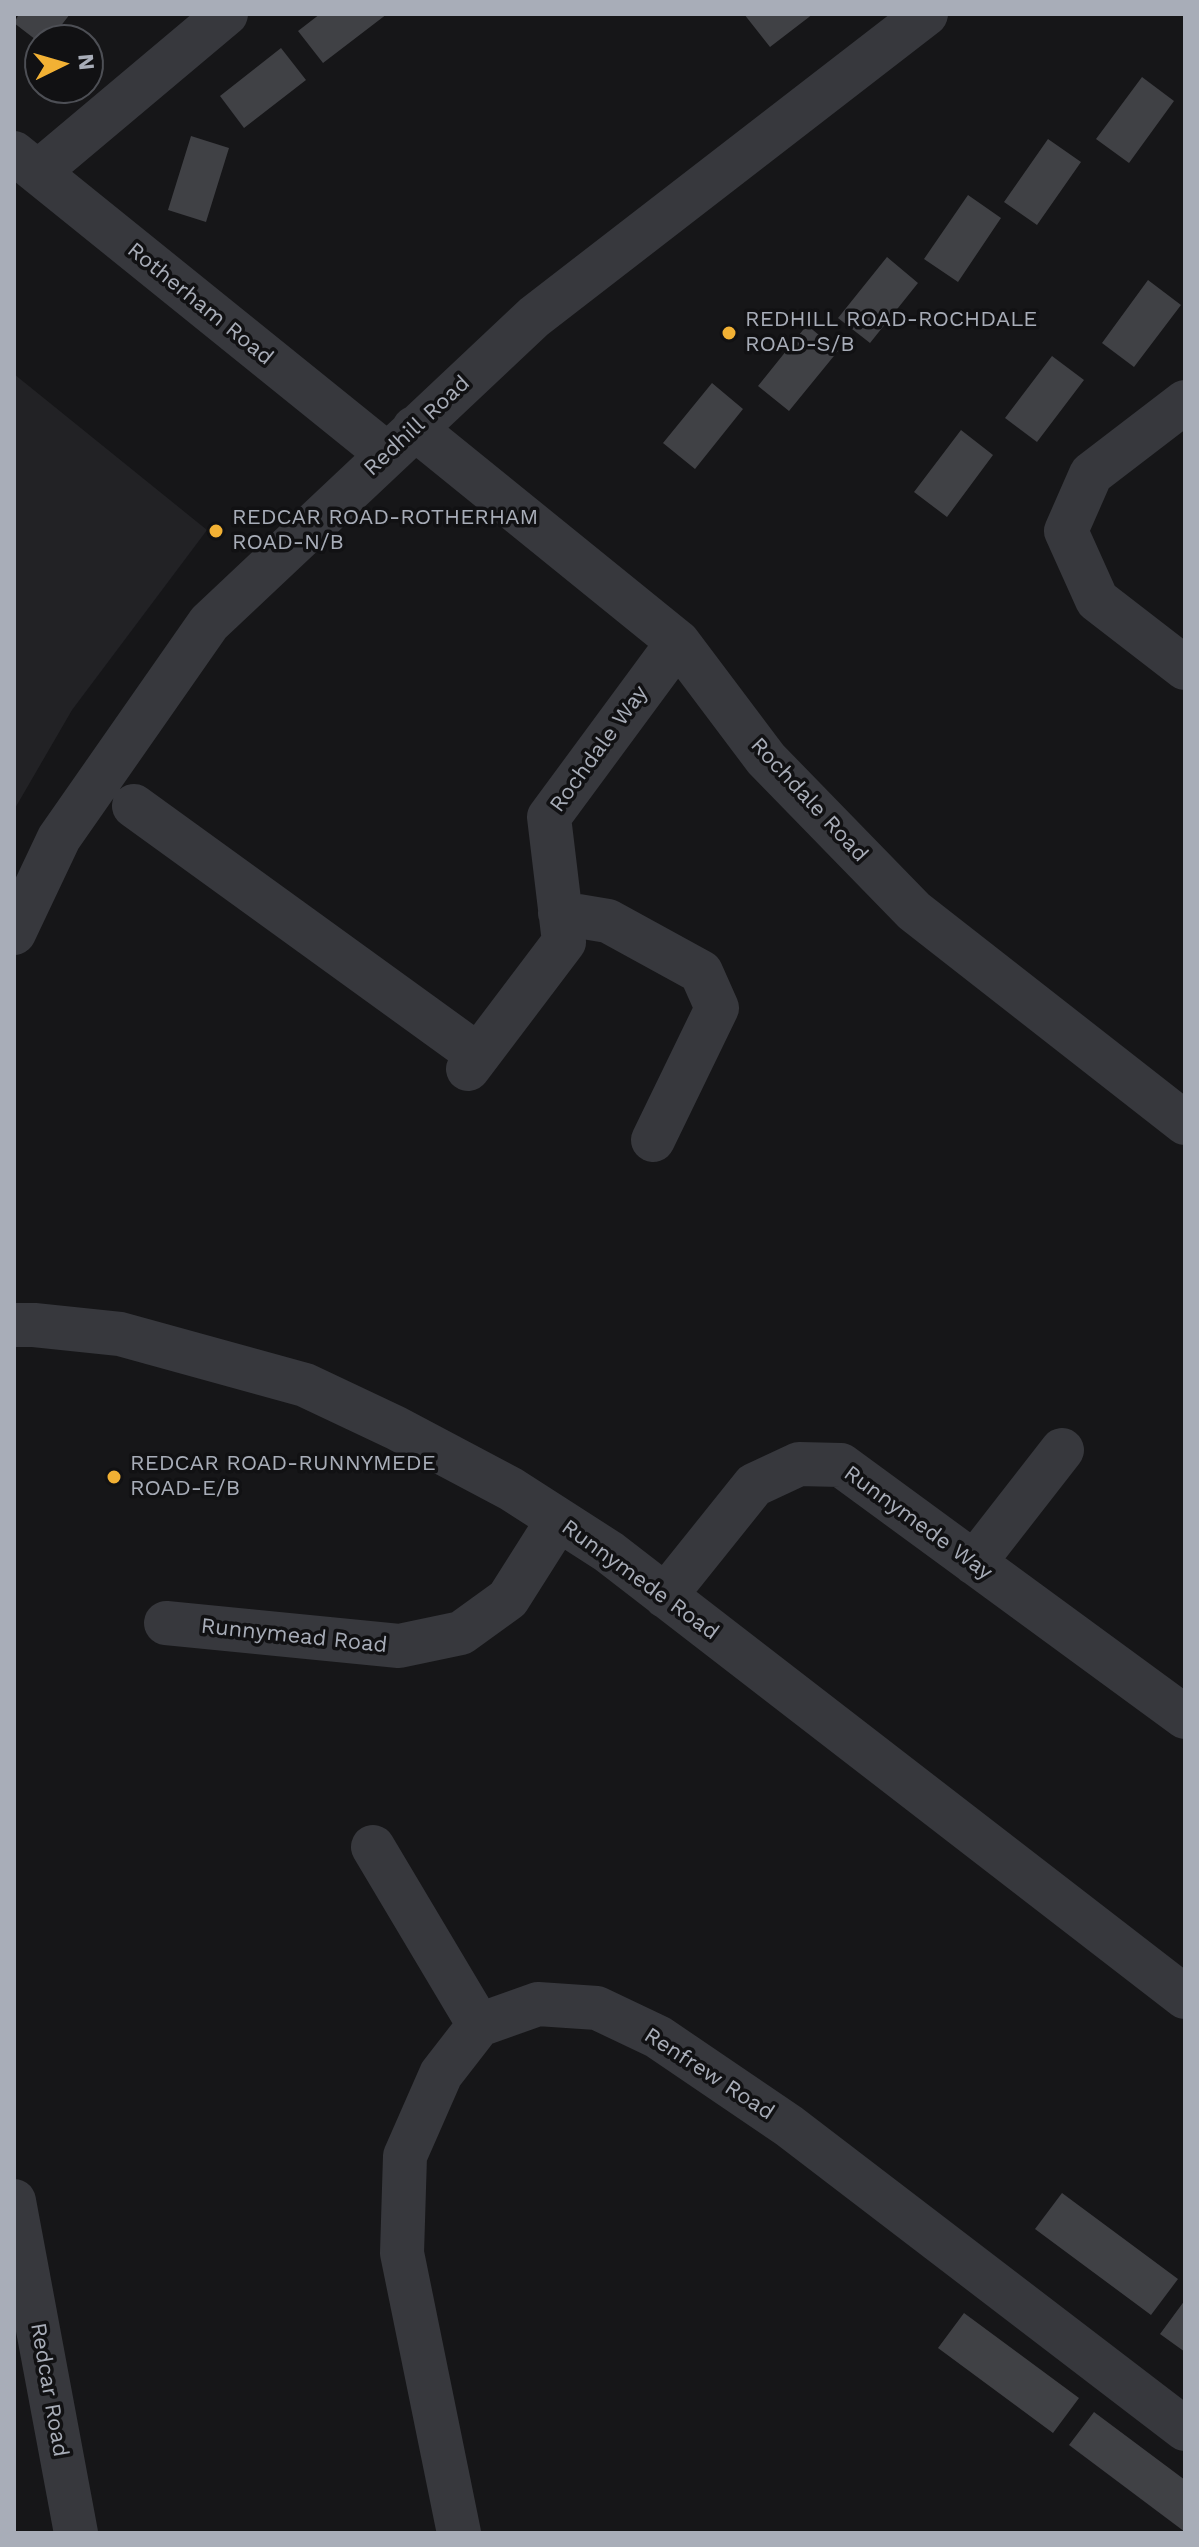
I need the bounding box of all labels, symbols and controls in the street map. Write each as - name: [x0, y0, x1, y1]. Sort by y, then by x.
- north arrow: [24, 24, 104, 104]
- text: N: [73, 53, 100, 71]
- street label: Rotherham Road: [122, 237, 278, 371]
- place label: REDHILL ROAD-ROCHDALE ROAD-S/B: [745, 307, 1037, 358]
- marker: REDHILL ROAD-ROCHDALE ROAD-S/B: [720, 324, 738, 342]
- street label: Redhill Road: [359, 370, 475, 482]
- place label: REDCAR ROAD-ROTHERHAM ROAD-N/B: [232, 505, 538, 556]
- marker: REDCAR ROAD-ROTHERHAM ROAD-N/B: [207, 522, 225, 540]
- street label: Rochdale Way: [544, 681, 654, 817]
- street label: Rochdale Road: [745, 732, 873, 868]
- place label: REDCAR ROAD-RUNNYMEDE ROAD-E/B: [130, 1451, 436, 1502]
- street label: Runnymede Way: [839, 1460, 997, 1586]
- marker: REDCAR ROAD-RUNNYMEDE ROAD-E/B: [105, 1468, 123, 1486]
- street label: Runnymede Road: [556, 1514, 724, 1646]
- street label: Runnymead Road: [199, 1613, 389, 1659]
- street label: Renfrew Road: [639, 2022, 779, 2126]
- street label: Redcar Road: [24, 2321, 74, 2459]

